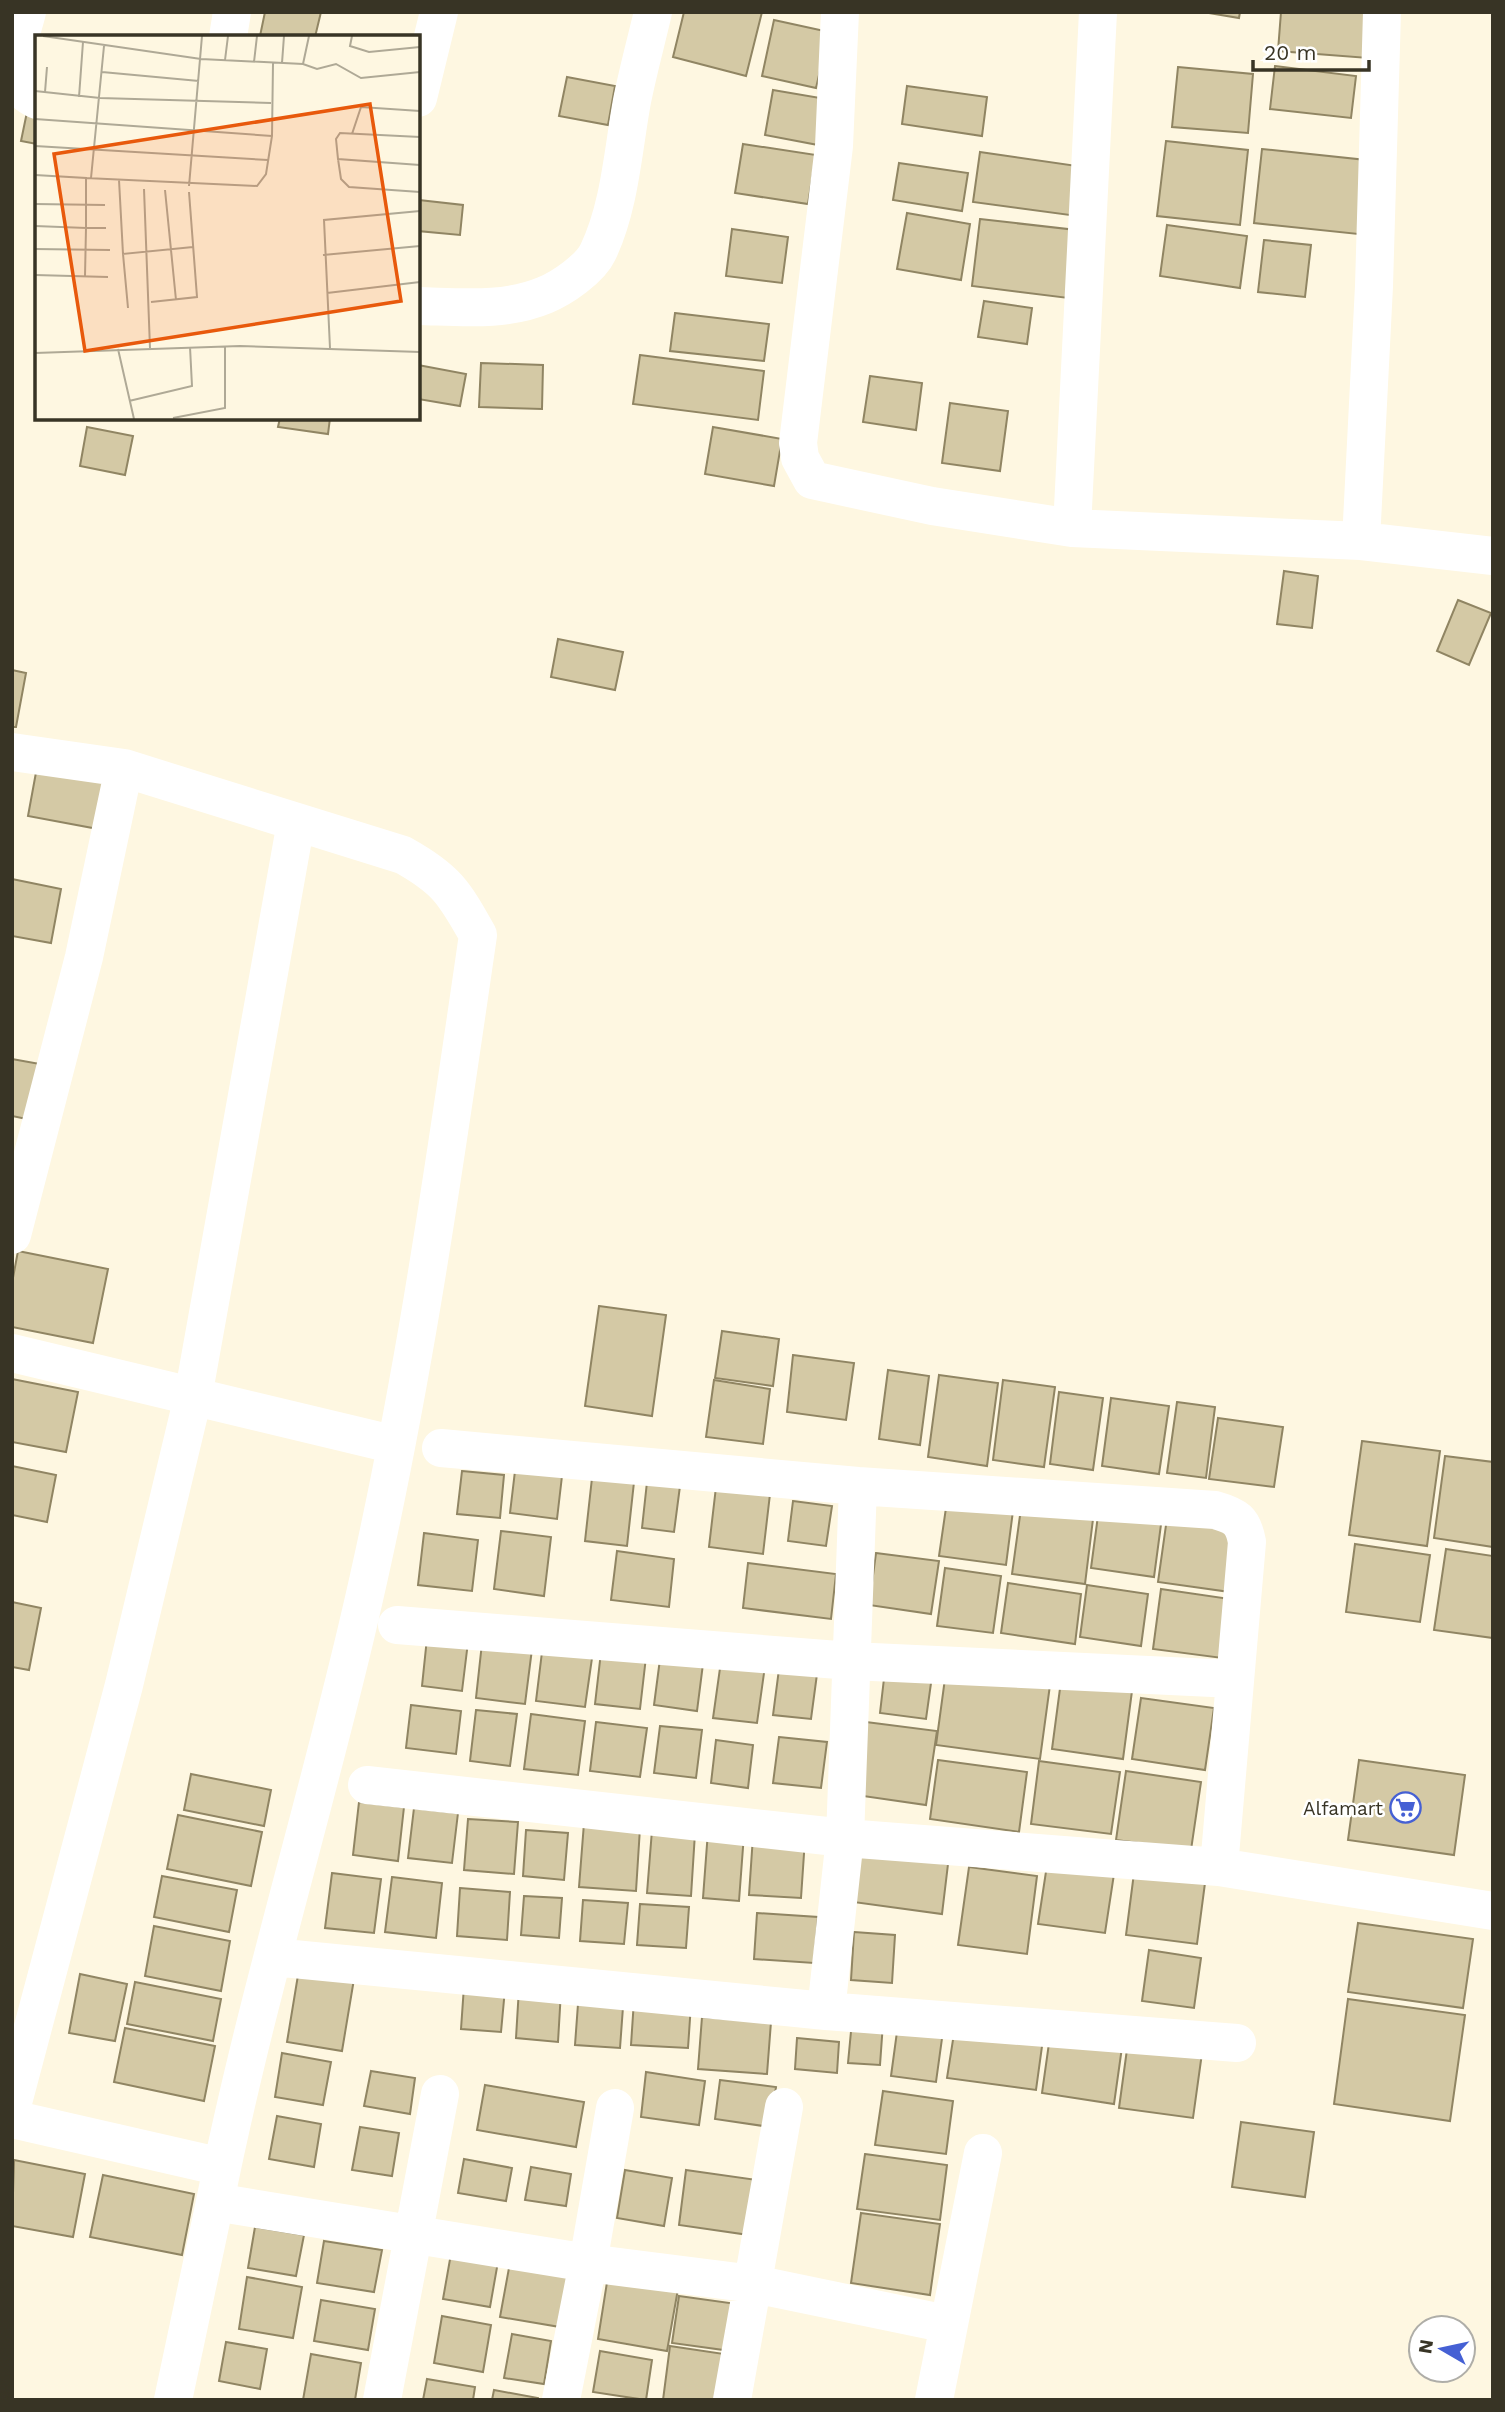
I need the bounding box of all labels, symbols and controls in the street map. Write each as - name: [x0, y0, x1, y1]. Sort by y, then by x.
- scale bar: [1253, 28, 1368, 72]
- inset map: [35, 35, 420, 420]
- text: 20 m: [1264, 40, 1316, 65]
- supermarket icon: Alfamart: [1389, 1791, 1423, 1825]
- place label: Alfamart: [1303, 1797, 1383, 1820]
- north arrow: [1407, 2314, 1477, 2384]
- text: N: [1413, 2338, 1438, 2355]

